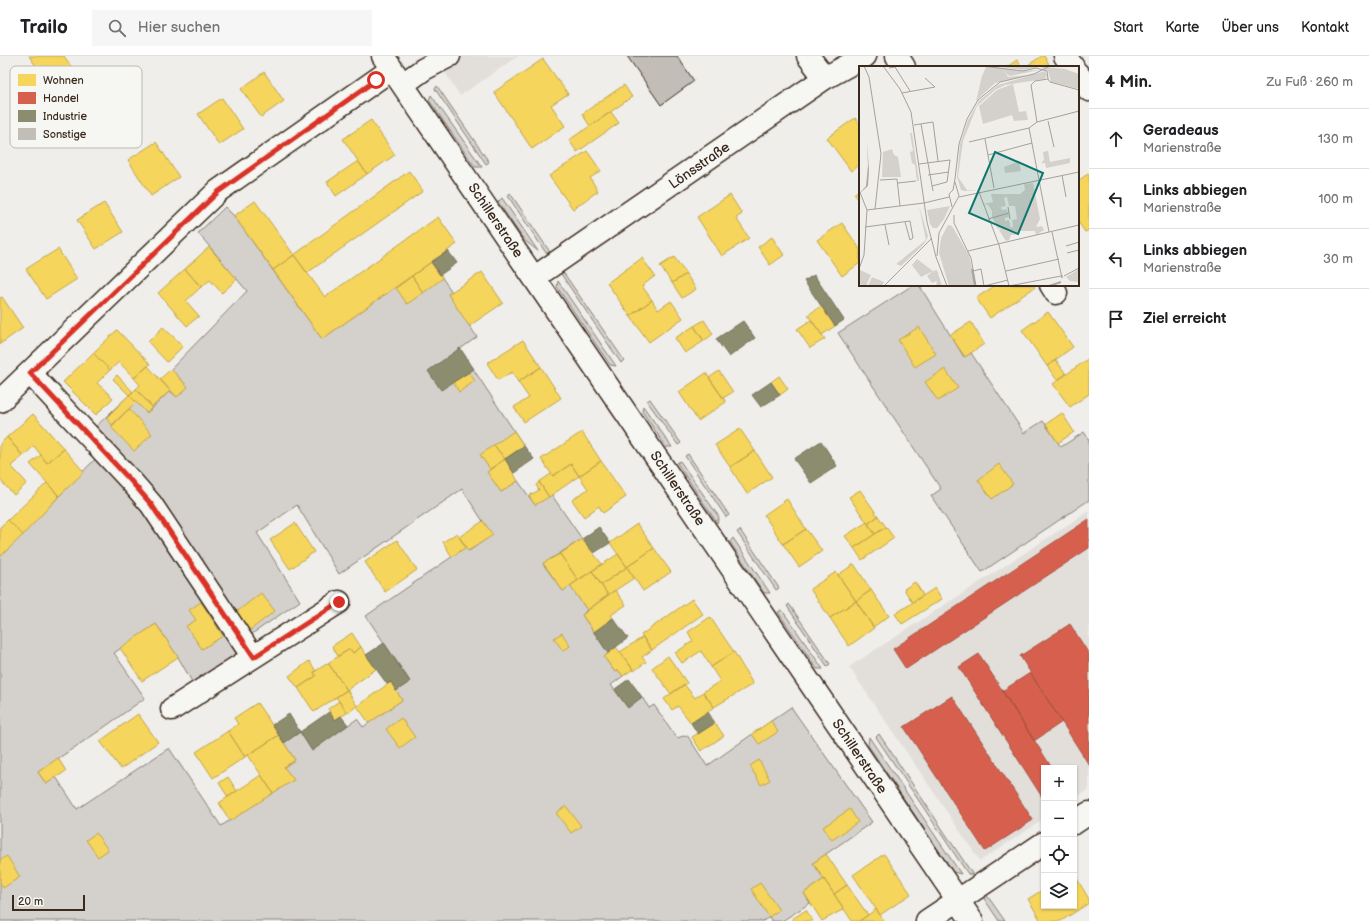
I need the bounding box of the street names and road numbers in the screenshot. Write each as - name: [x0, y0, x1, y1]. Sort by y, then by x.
- street label: Lönsstraße: [666, 138, 733, 193]
- street label: Schillerstraße: [464, 180, 527, 261]
- street label: Schillerstraße: [646, 448, 709, 529]
- street label: Schillerstraße: [828, 716, 891, 797]

